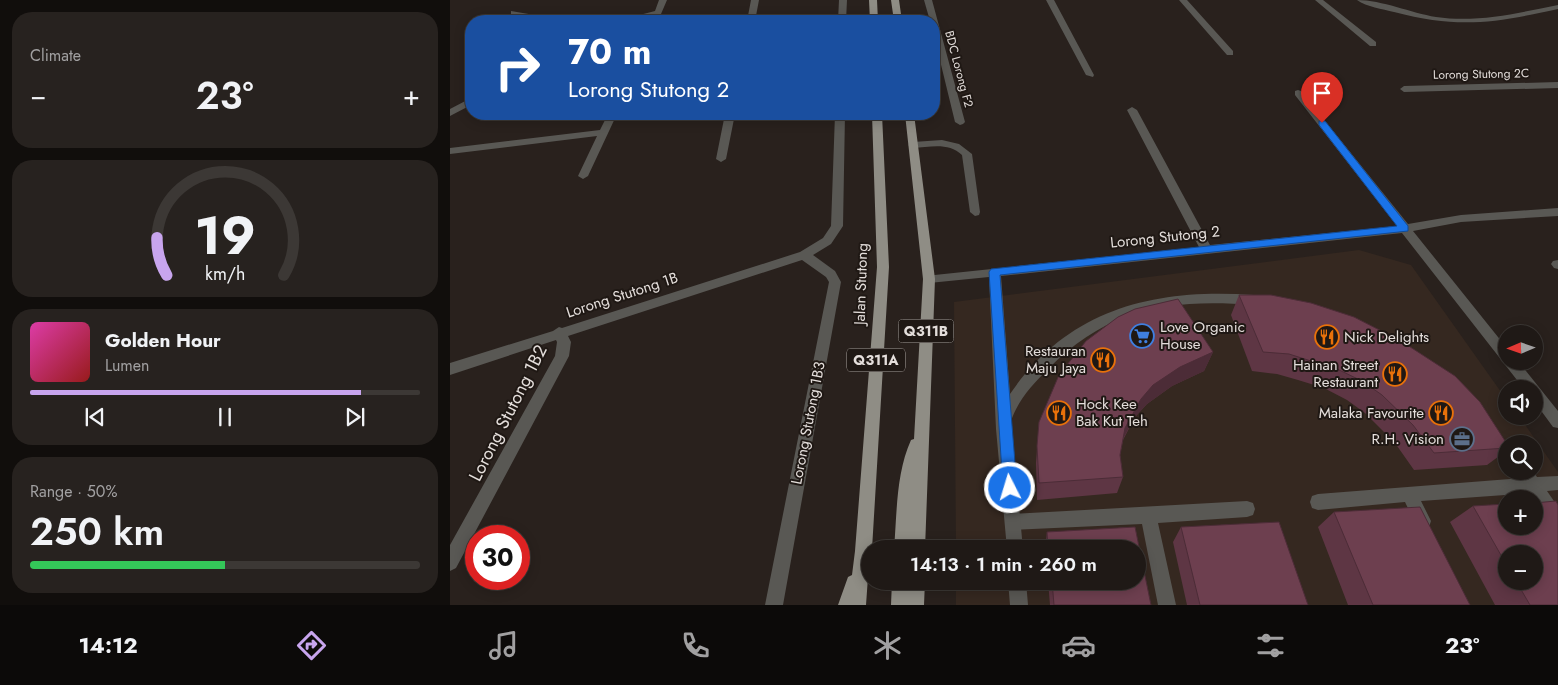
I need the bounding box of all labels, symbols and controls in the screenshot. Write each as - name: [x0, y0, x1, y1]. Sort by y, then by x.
- text: 70 m: [568, 27, 651, 77]
- street label: BDC Lorong F2: [940, 29, 978, 109]
- icon: right: [485, 35, 550, 100]
- text: Climate: [30, 44, 81, 67]
- street label: Lorong Stutong 2C: [1433, 64, 1529, 84]
- text: 23°: [196, 68, 253, 123]
- pin: [1301, 72, 1343, 123]
- text: Lorong Stutong 2: [568, 73, 729, 105]
- text: −: [30, 75, 47, 116]
- text: +: [403, 75, 420, 116]
- icon: arrive: [1308, 79, 1336, 107]
- text: 19: [194, 198, 256, 274]
- street label: Lorong Stutong 2: [1109, 220, 1221, 254]
- street label: Jalan Stutong: [849, 243, 873, 327]
- text: km/h: [205, 261, 245, 287]
- street label: Lorong Stutong 1B: [563, 267, 681, 323]
- place label: Love Organic House: [1160, 316, 1245, 355]
- road number: Q311B: [898, 320, 954, 342]
- supermarket icon: Love Organic House: [1129, 323, 1155, 349]
- restaurant icon: Nick Delights: [1314, 324, 1340, 350]
- north arrow: [1498, 325, 1542, 370]
- map controls: [1498, 325, 1543, 590]
- place label: Nick Delights: [1344, 326, 1429, 348]
- text: Golden Hour: [105, 327, 221, 354]
- street label: Lorong Stutong 1B2: [462, 340, 554, 486]
- place label: Restauran Maju Jaya: [1025, 340, 1086, 379]
- restaurant icon: Restauran Maju Jaya: [1090, 347, 1116, 373]
- road number: Q311A: [847, 348, 905, 372]
- text: Lumen: [105, 354, 149, 377]
- place label: Hainan Street Restaurant: [1293, 354, 1378, 393]
- street label: Lorong Stutong 1B3: [785, 360, 831, 486]
- restaurant icon: Hainan Street Restaurant: [1382, 361, 1408, 387]
- button: sound: [1498, 380, 1543, 425]
- place label: Hock Kee Bak Kut Teh: [1076, 393, 1148, 432]
- restaurant icon: Hock Kee Bak Kut Teh: [1046, 400, 1072, 426]
- restaurant icon: Malaka Favourite: [1428, 400, 1454, 426]
- place label: Malaka Favourite: [1319, 402, 1424, 424]
- icon: previous: [81, 403, 109, 431]
- icon: pause: [211, 403, 239, 431]
- icon: next: [341, 403, 369, 431]
- office icon: R.H. Vision: [1449, 426, 1475, 452]
- place label: R.H. Vision: [1372, 428, 1444, 450]
- button: search: [1498, 435, 1543, 480]
- position arrow: [983, 461, 1035, 513]
- text: Range · 50%: [30, 480, 117, 503]
- button: +: [1498, 490, 1543, 535]
- text: 250 km: [30, 504, 164, 559]
- speed limit sign: 30: [465, 525, 530, 590]
- button: −: [1498, 545, 1543, 590]
- text: 14:13 · 1 min · 260 m: [910, 551, 1097, 578]
- icon: directions: [294, 628, 329, 663]
- icon: music: [486, 628, 521, 663]
- icon: phone: [678, 628, 713, 663]
- icon: climate: [870, 628, 905, 663]
- icon: car: [1061, 628, 1096, 663]
- icon: filters: [1253, 628, 1288, 663]
- text: 14:12: [78, 629, 138, 661]
- text: 23°: [1445, 629, 1480, 661]

